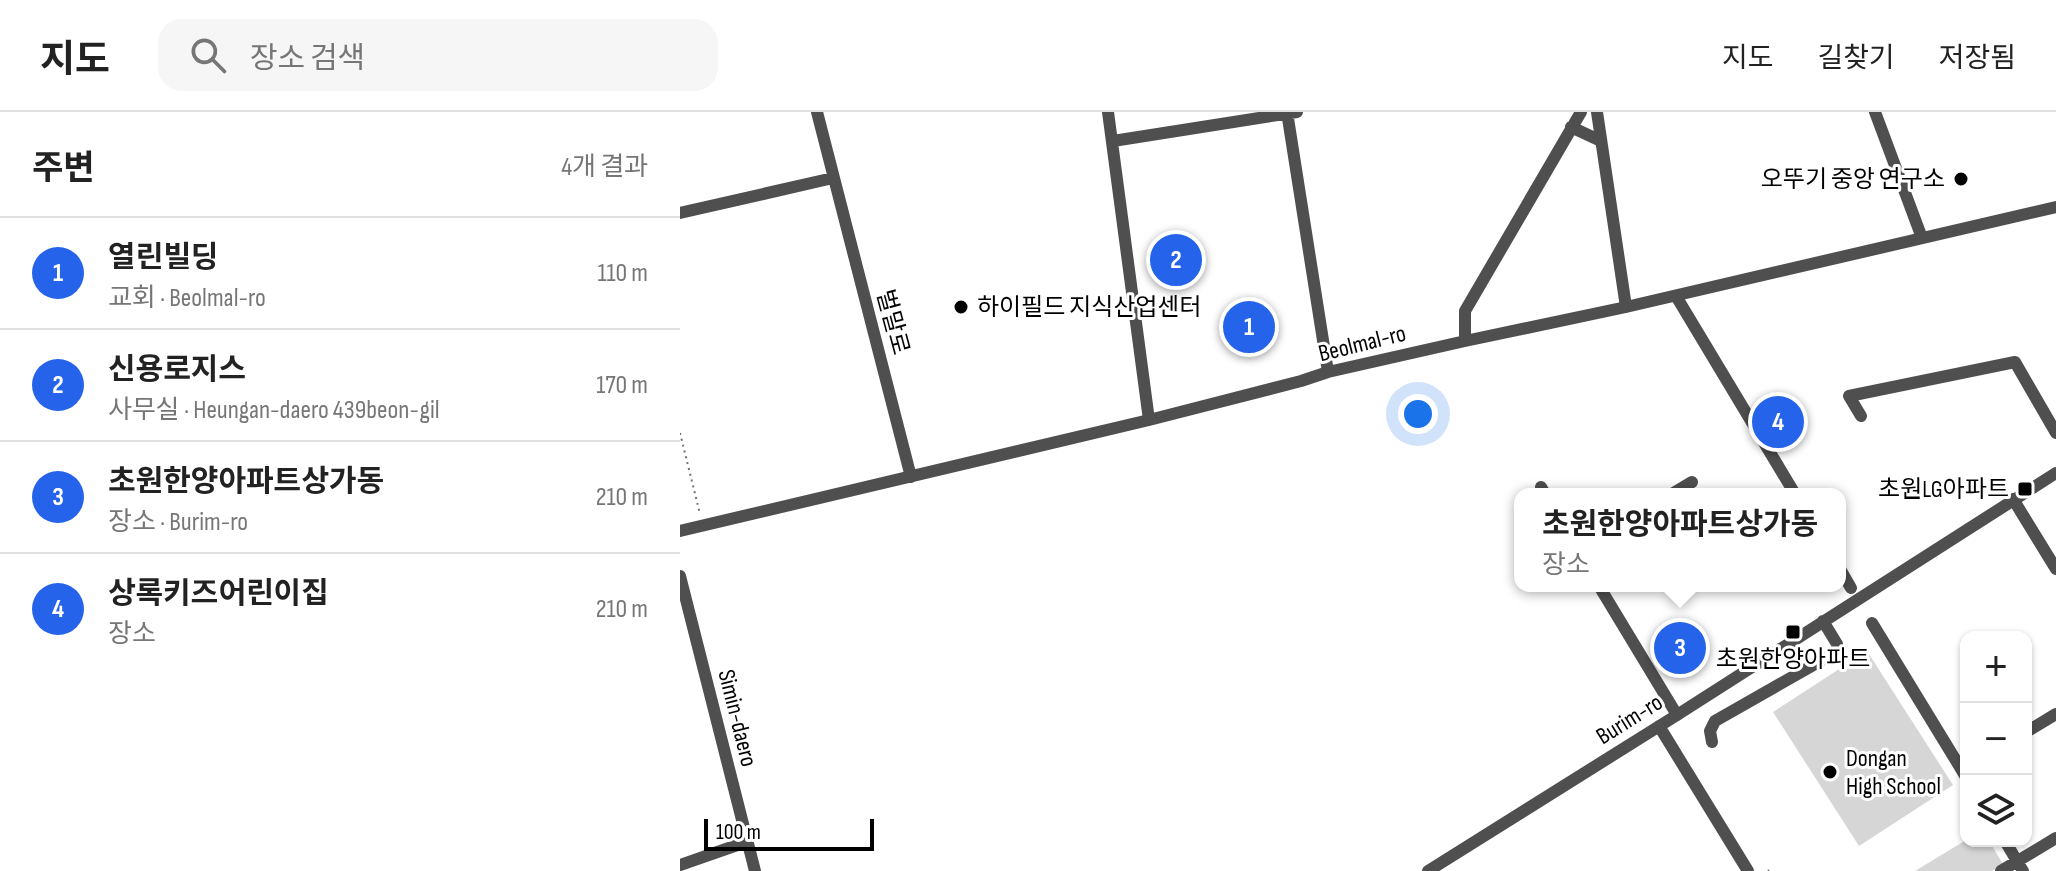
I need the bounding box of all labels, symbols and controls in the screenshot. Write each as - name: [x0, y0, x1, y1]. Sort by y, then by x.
- search box: [158, 19, 718, 91]
- icon: search: [186, 33, 230, 77]
- text: 지도: [40, 38, 110, 83]
- text: 장소 검색: [250, 41, 365, 77]
- text: 지도: [1722, 42, 1773, 75]
- text: 길찾기: [1817, 42, 1895, 75]
- text: 저장됨: [1939, 42, 2016, 75]
- text: 주변: [32, 148, 95, 189]
- text: 4개 결과: [561, 152, 648, 183]
- place label: 오뚜기 중앙 연구소: [1761, 165, 1945, 194]
- marker: 오뚜기 중앙 연구소: [1952, 170, 1970, 188]
- pin: 2: [1150, 230, 1202, 290]
- text: 열린빌딩: [108, 240, 218, 276]
- text: 1: [53, 258, 63, 289]
- text: 110 m: [597, 258, 648, 289]
- text: 교회 · Beolmal-ro: [108, 283, 266, 314]
- street label: 벌말로: [870, 286, 915, 358]
- place label: 하이필드 지식산업센터: [977, 293, 1202, 322]
- pin: 1: [1223, 297, 1275, 357]
- marker: 하이필드 지식산업센터: [952, 298, 970, 316]
- street label: Beolmal-ro: [1315, 319, 1409, 368]
- text: 신용로지스: [108, 352, 246, 388]
- text: 2: [52, 370, 64, 401]
- text: 170 m: [596, 370, 648, 401]
- pin: 4: [1752, 392, 1804, 452]
- your location: [1398, 394, 1438, 434]
- text: 사무실 · Heungan-daero 439beon-gil: [108, 395, 440, 426]
- text: 초원한양아파트상가동: [108, 464, 384, 500]
- place label: 초원LG아파트: [1878, 475, 2009, 504]
- marker: 초원LG아파트: [2016, 480, 2034, 498]
- text: 3: [52, 482, 64, 513]
- text: 210 m: [596, 482, 648, 513]
- popup: [1514, 488, 1846, 592]
- text: 장소 · Burim-ro: [108, 507, 248, 538]
- text: 초원한양아파트상가동: [1542, 507, 1818, 543]
- text: 장소: [1542, 550, 1590, 581]
- text: 상록키즈어린이집: [108, 576, 329, 612]
- text: 4: [52, 594, 64, 625]
- text: 210 m: [596, 594, 648, 625]
- pin: 3: [1654, 618, 1706, 678]
- text: 장소: [108, 619, 156, 650]
- marker: 초원한양아파트: [1784, 623, 1802, 641]
- map controls: [1960, 631, 2032, 847]
- button: +: [1960, 631, 2032, 703]
- place label: 초원한양아파트: [1716, 645, 1870, 674]
- street label: Simin-daero: [711, 667, 764, 770]
- street label: Burim-ro: [1591, 688, 1668, 751]
- button: −: [1960, 703, 2032, 775]
- place label: Dongan High School: [1846, 744, 1941, 801]
- marker: Dongan High School: [1821, 763, 1839, 781]
- button: layers: [1960, 775, 2032, 847]
- scale bar: [704, 815, 874, 851]
- text: 100 m: [716, 819, 761, 846]

